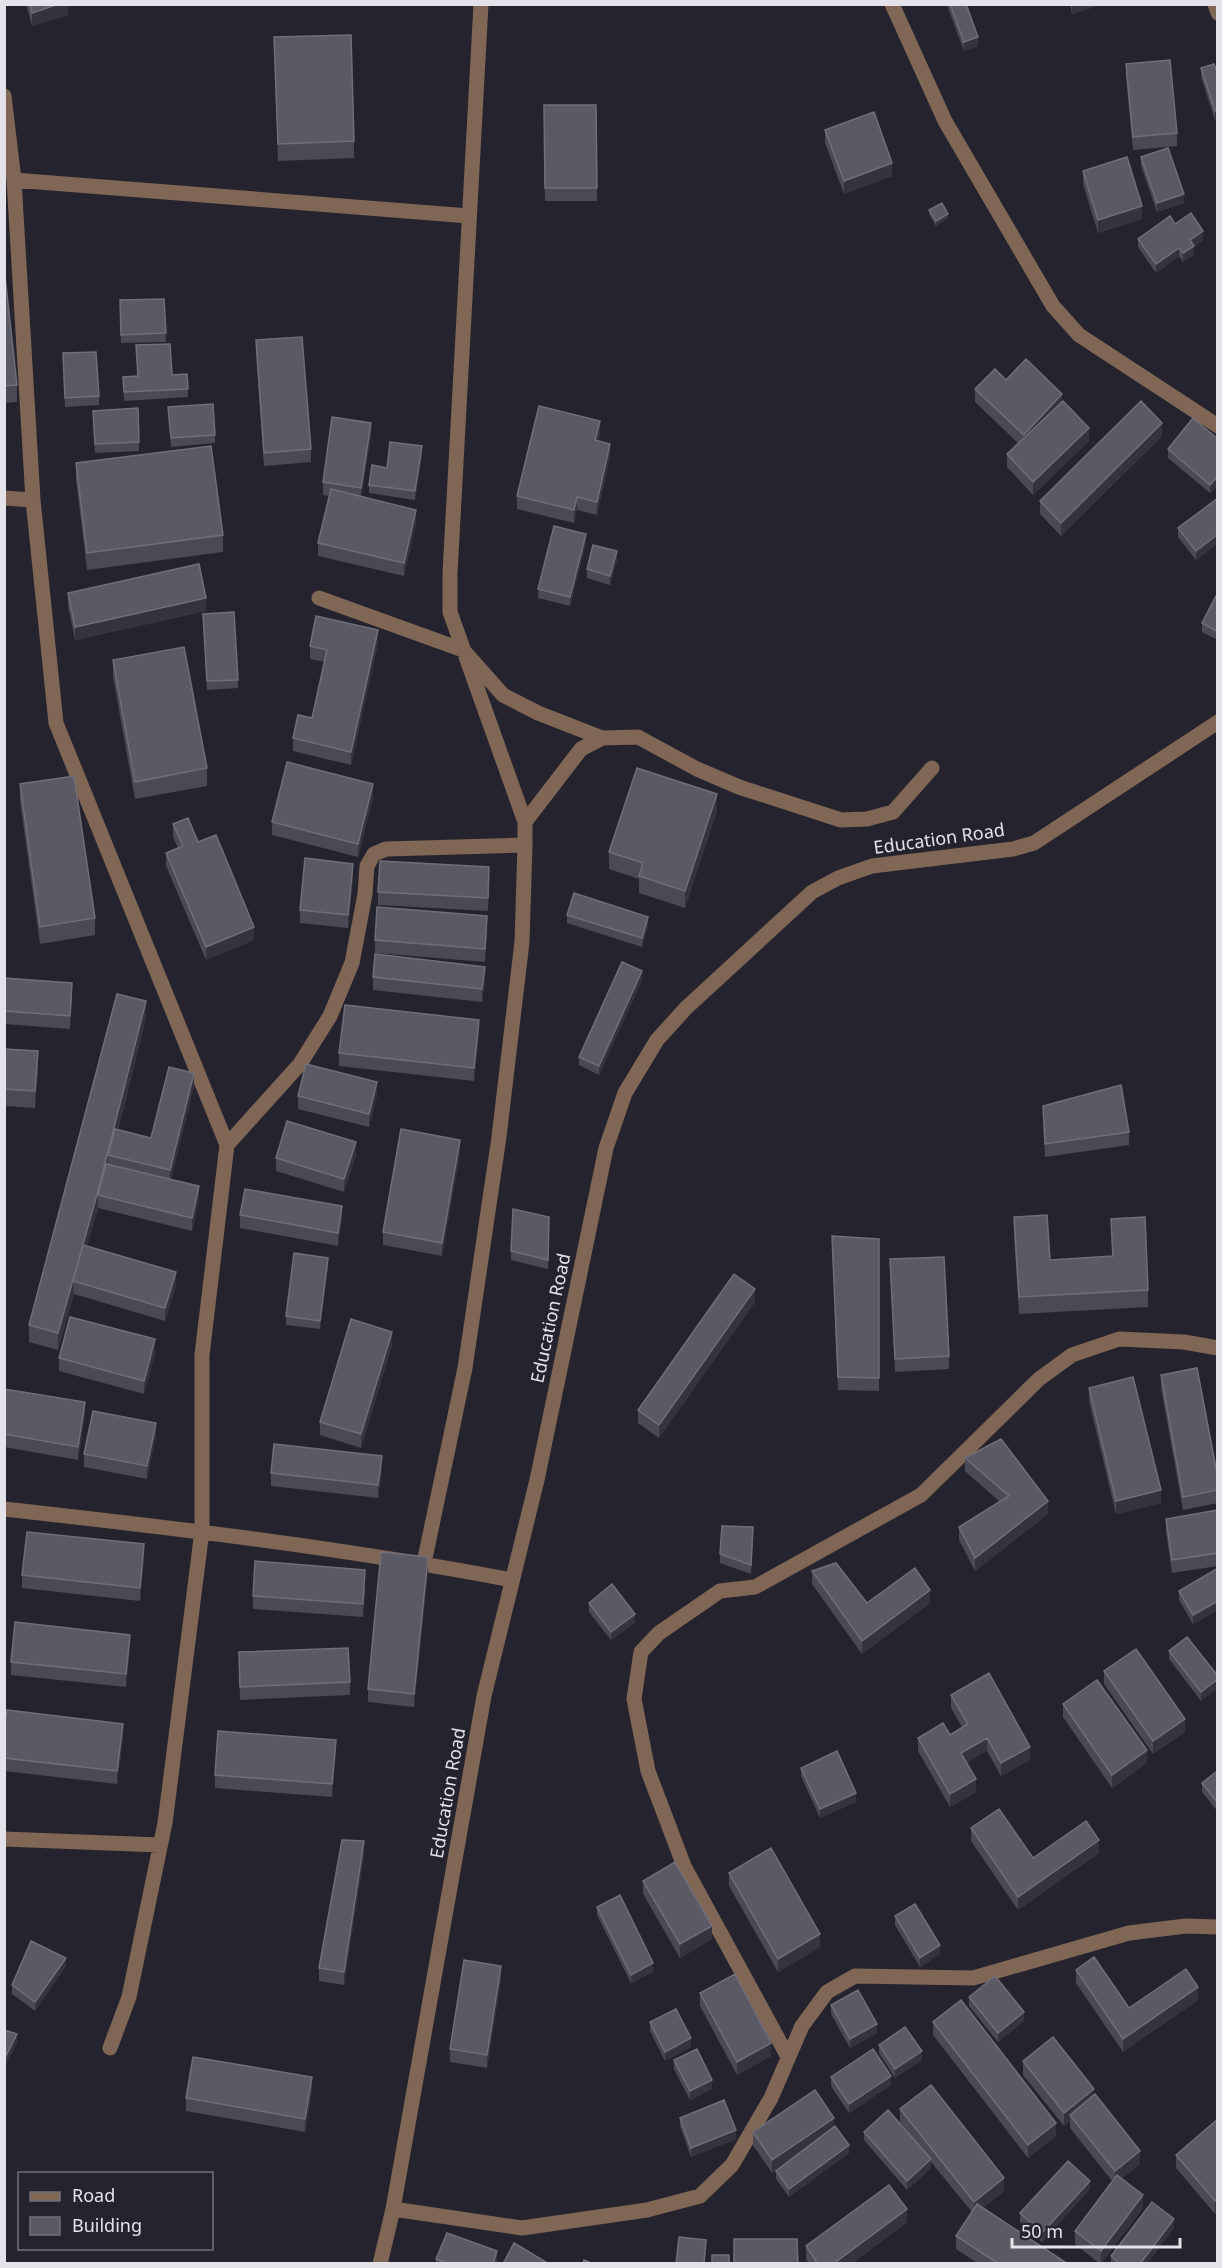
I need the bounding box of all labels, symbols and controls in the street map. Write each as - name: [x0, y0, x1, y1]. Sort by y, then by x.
- street label: Education Road: [872, 817, 1006, 859]
- street label: Education Road: [525, 1251, 575, 1385]
- street label: Education Road: [424, 1726, 470, 1860]
- legend: [18, 2172, 213, 2250]
- text: Road: [72, 2183, 115, 2207]
- scale bar: [1012, 2211, 1180, 2249]
- text: Building: [72, 2213, 142, 2237]
- text: 50 m: [1021, 2219, 1063, 2243]

